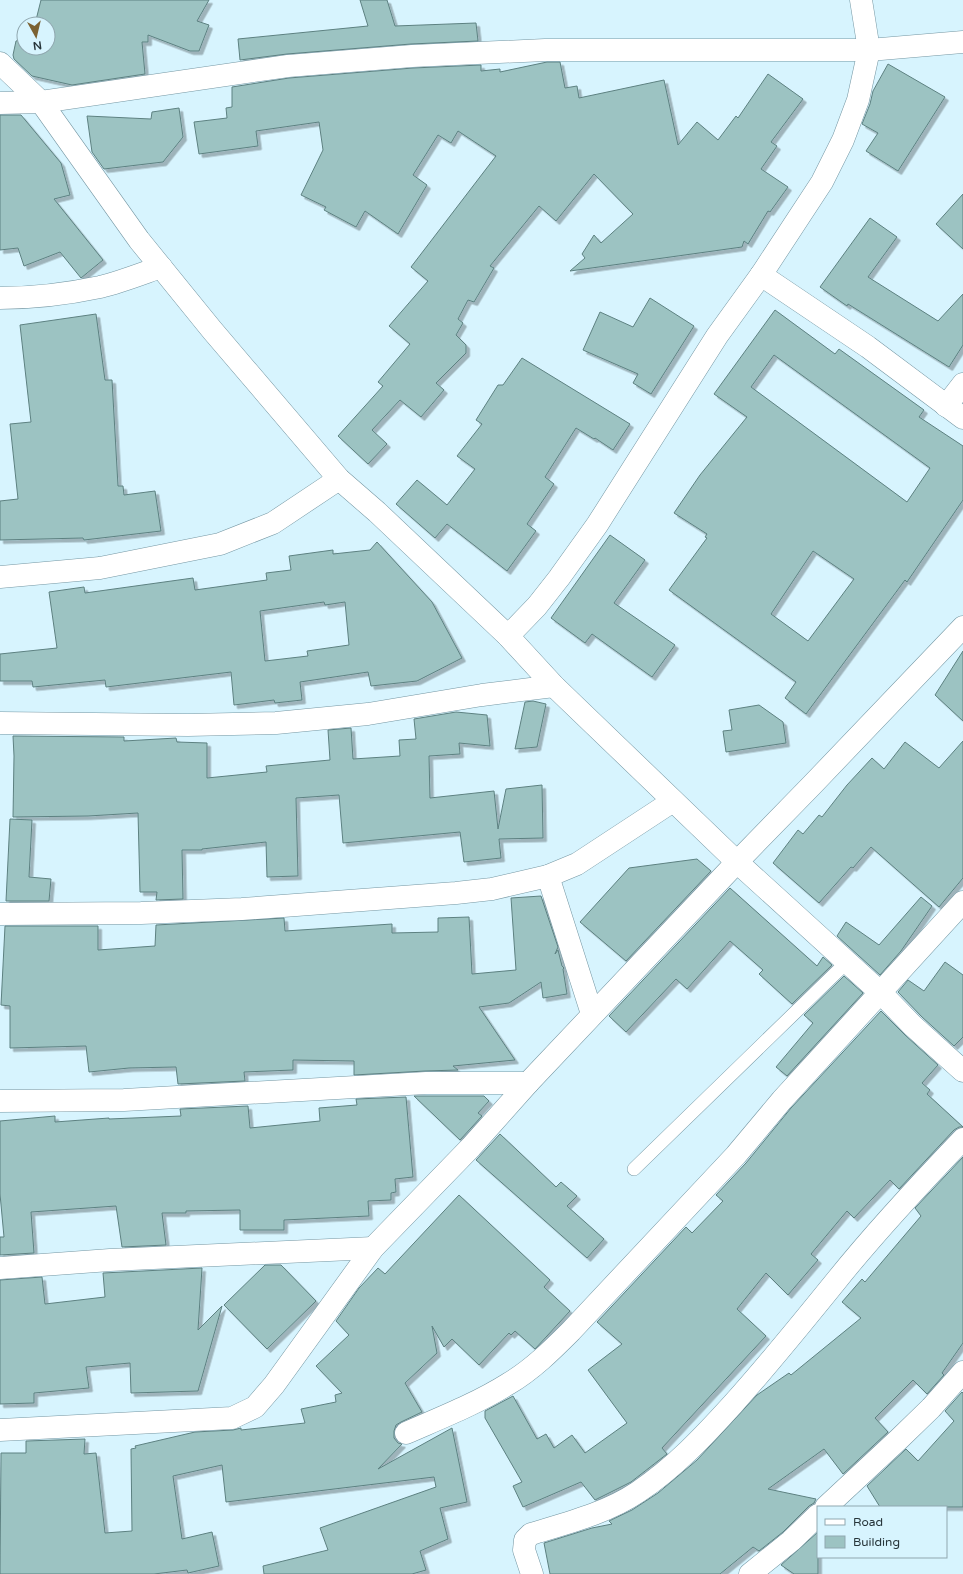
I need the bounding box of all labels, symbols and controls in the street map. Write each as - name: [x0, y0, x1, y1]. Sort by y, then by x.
- north arrow: [16, 16, 56, 56]
- text: N: [32, 38, 43, 52]
- legend: [817, 1506, 947, 1558]
- text: Road: [853, 1515, 883, 1529]
- text: Building: [853, 1535, 900, 1549]

